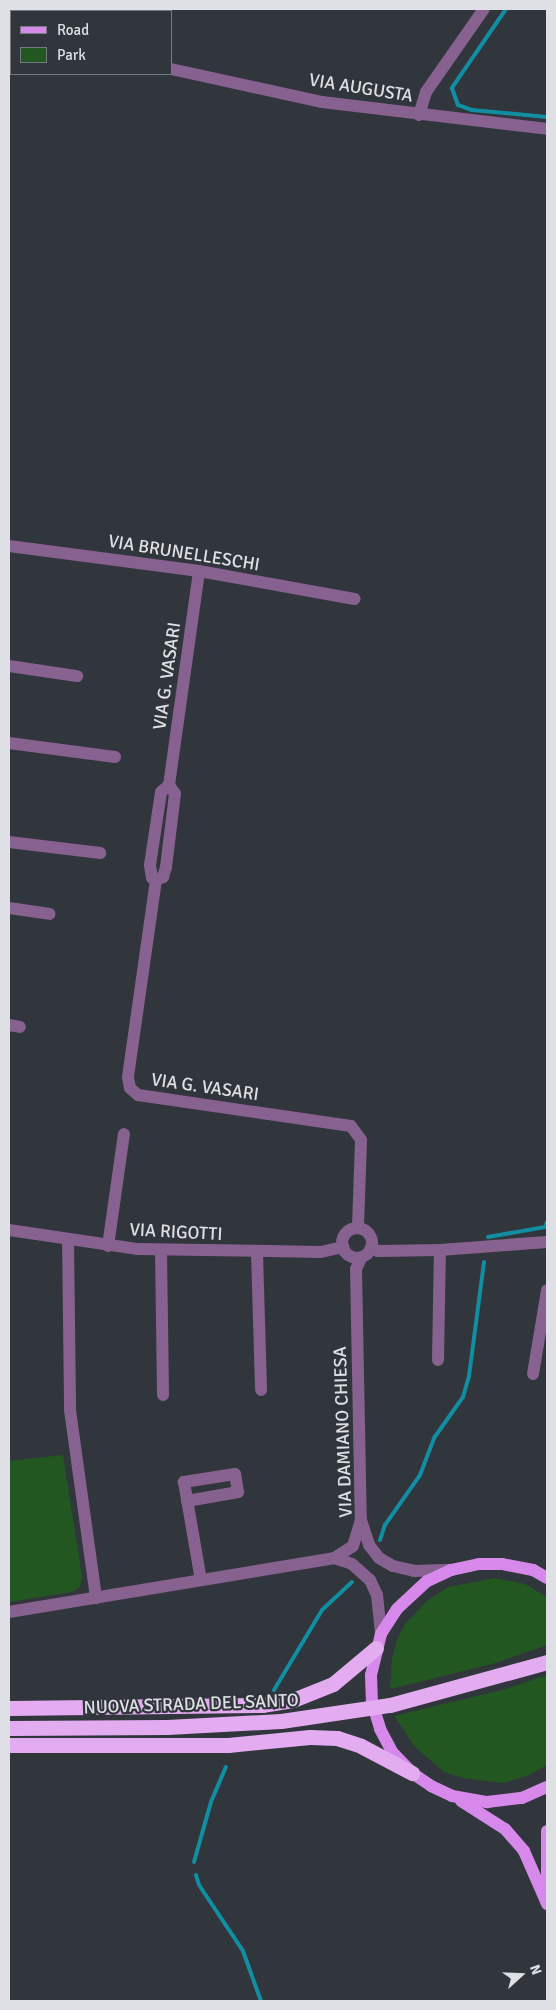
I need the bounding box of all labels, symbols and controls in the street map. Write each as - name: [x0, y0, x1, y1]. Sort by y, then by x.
- legend: [10, 10, 172, 75]
- text: Road: [57, 21, 89, 39]
- text: Park: [57, 46, 86, 64]
- street label: VIA AUGUSTA: [307, 69, 415, 107]
- street label: VIA BRUNELLESCHI: [107, 530, 261, 576]
- street label: VIA G. VASARI: [149, 621, 185, 731]
- street label: VIA G. VASARI: [150, 1069, 260, 1105]
- street label: VIA RIGOTTI: [129, 1219, 223, 1245]
- street label: VIA DAMIANO CHIESA: [329, 1346, 357, 1518]
- street label: NUOVA STRADA DEL SANTO: [83, 1689, 299, 1719]
- north arrow: [496, 1950, 546, 2000]
- text: N: [526, 1962, 545, 1977]

